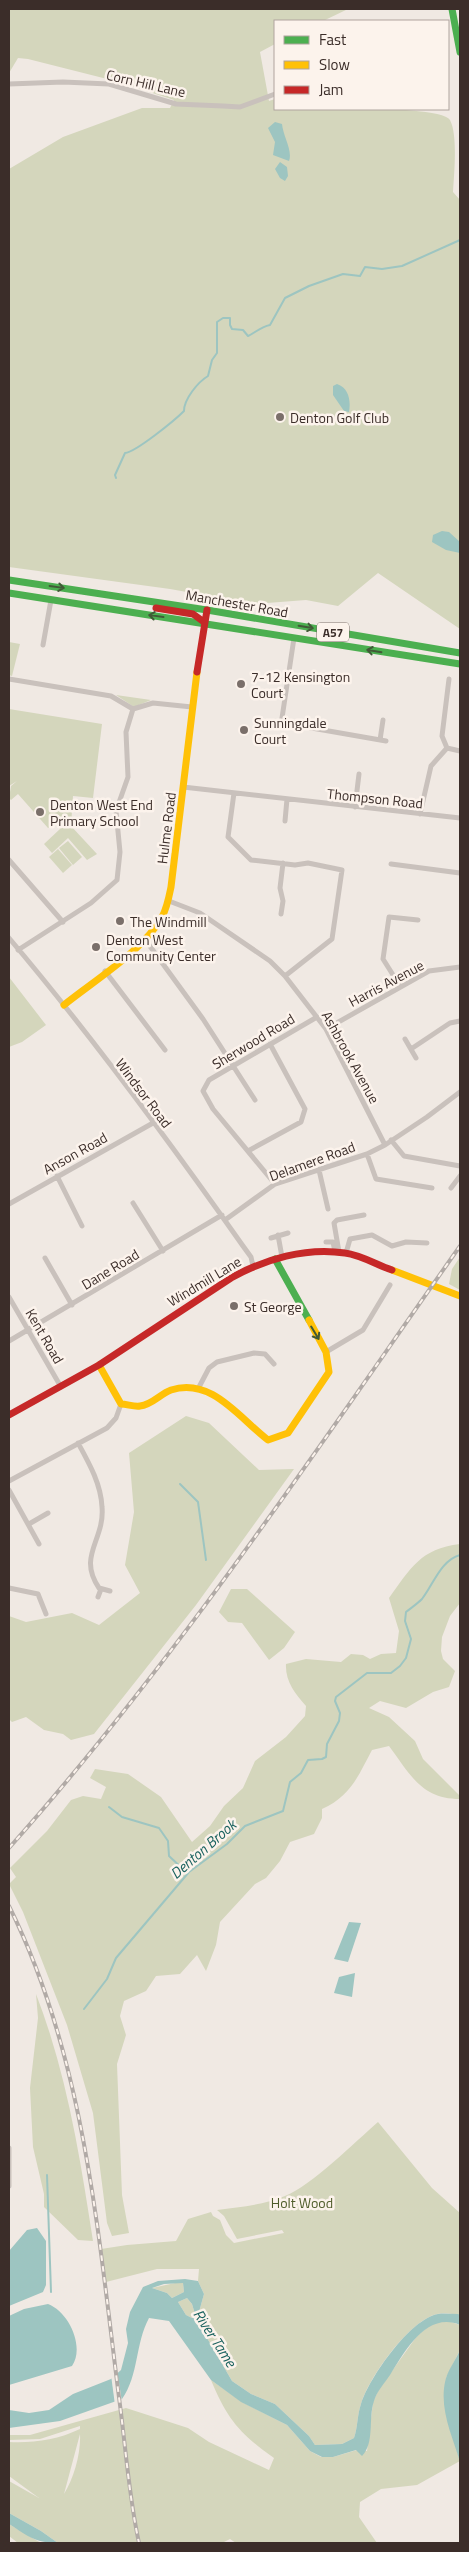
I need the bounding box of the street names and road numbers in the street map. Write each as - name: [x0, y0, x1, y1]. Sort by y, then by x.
- street label: Corn Hill Lane: [104, 64, 188, 102]
- street label: Manchester Road: [184, 584, 290, 622]
- road number: A57: [317, 622, 349, 642]
- street label: Thompson Road: [326, 783, 424, 813]
- street label: Hulme Road: [151, 791, 181, 865]
- street label: Harris Avenue: [345, 954, 427, 1012]
- street label: Ashbrook Avenue: [317, 1007, 385, 1107]
- street label: Sherwood Road: [208, 1008, 298, 1074]
- street label: Windsor Road: [111, 1054, 177, 1132]
- street label: Anson Road: [39, 1127, 111, 1179]
- street label: Delamere Road: [266, 1136, 358, 1186]
- street label: Dane Road: [77, 1244, 143, 1294]
- street label: Windmill Lane: [163, 1251, 245, 1311]
- street label: Kent Road: [21, 1305, 69, 1367]

